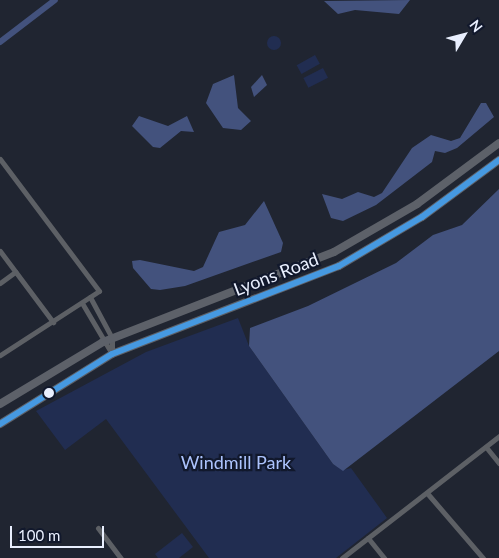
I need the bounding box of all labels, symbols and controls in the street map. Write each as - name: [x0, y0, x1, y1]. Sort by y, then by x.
- north arrow: [439, 10, 489, 60]
- text: N: [466, 16, 486, 35]
- street label: Lyons Road: [231, 248, 321, 300]
- unlabelled marker: [44, 388, 54, 398]
- park label: Windmill Park: [181, 451, 291, 473]
- scale bar: [12, 516, 106, 548]
- text: 100 m: [18, 526, 60, 544]

